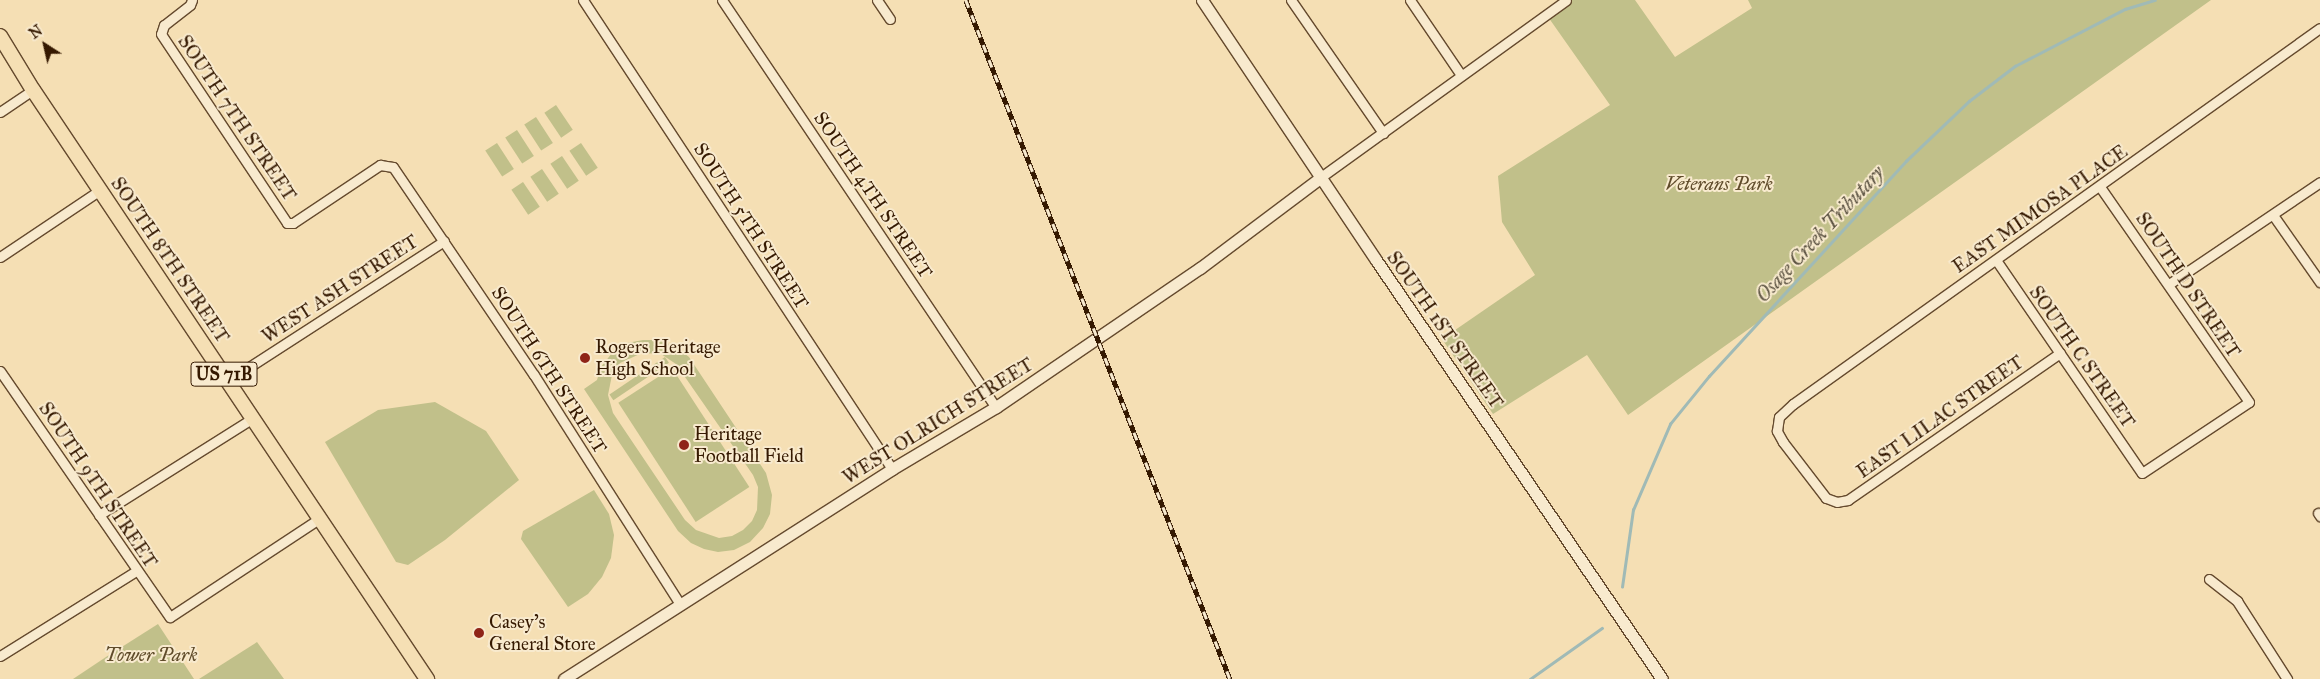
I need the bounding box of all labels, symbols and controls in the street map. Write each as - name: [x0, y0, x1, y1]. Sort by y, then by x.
- north arrow: [20, 20, 70, 70]
- text: N: [26, 22, 46, 43]
- street label: SOUTH 7TH STREET: [173, 31, 301, 205]
- street label: SOUTH 4TH STREET: [809, 108, 937, 282]
- street label: SOUTH 5TH STREET: [689, 139, 813, 313]
- street label: EAST MIMOSA PLACE: [1948, 140, 2132, 278]
- water label: Osage Creek Tributary: [1751, 161, 1889, 307]
- street label: SOUTH 8TH STREET: [106, 173, 234, 347]
- park label: Veterans Park: [1665, 173, 1773, 195]
- street label: SOUTH D STREET: [2131, 208, 2245, 362]
- street label: WEST ASH STREET: [258, 230, 422, 348]
- street label: SOUTH 1ST STREET: [1382, 247, 1508, 413]
- street label: SOUTH C STREET: [2024, 281, 2140, 433]
- street label: SOUTH 6TH STREET: [486, 282, 612, 458]
- place label: Rogers Heritage High School: [595, 336, 721, 380]
- street label: EAST LILAC STREET: [1852, 351, 2028, 483]
- marker: Rogers Heritage High School: [579, 352, 591, 364]
- street label: WEST OLRICH STREET: [839, 353, 1037, 489]
- road number: US 71B: [190, 358, 258, 389]
- street label: SOUTH 9TH STREET: [34, 398, 162, 572]
- place label: Heritage Football Field: [694, 423, 804, 467]
- marker: Heritage Football Field: [678, 439, 690, 451]
- place label: Casey's General Store: [489, 611, 596, 655]
- marker: Casey's General Store: [473, 627, 485, 639]
- park label: Tower Park: [105, 644, 197, 666]

